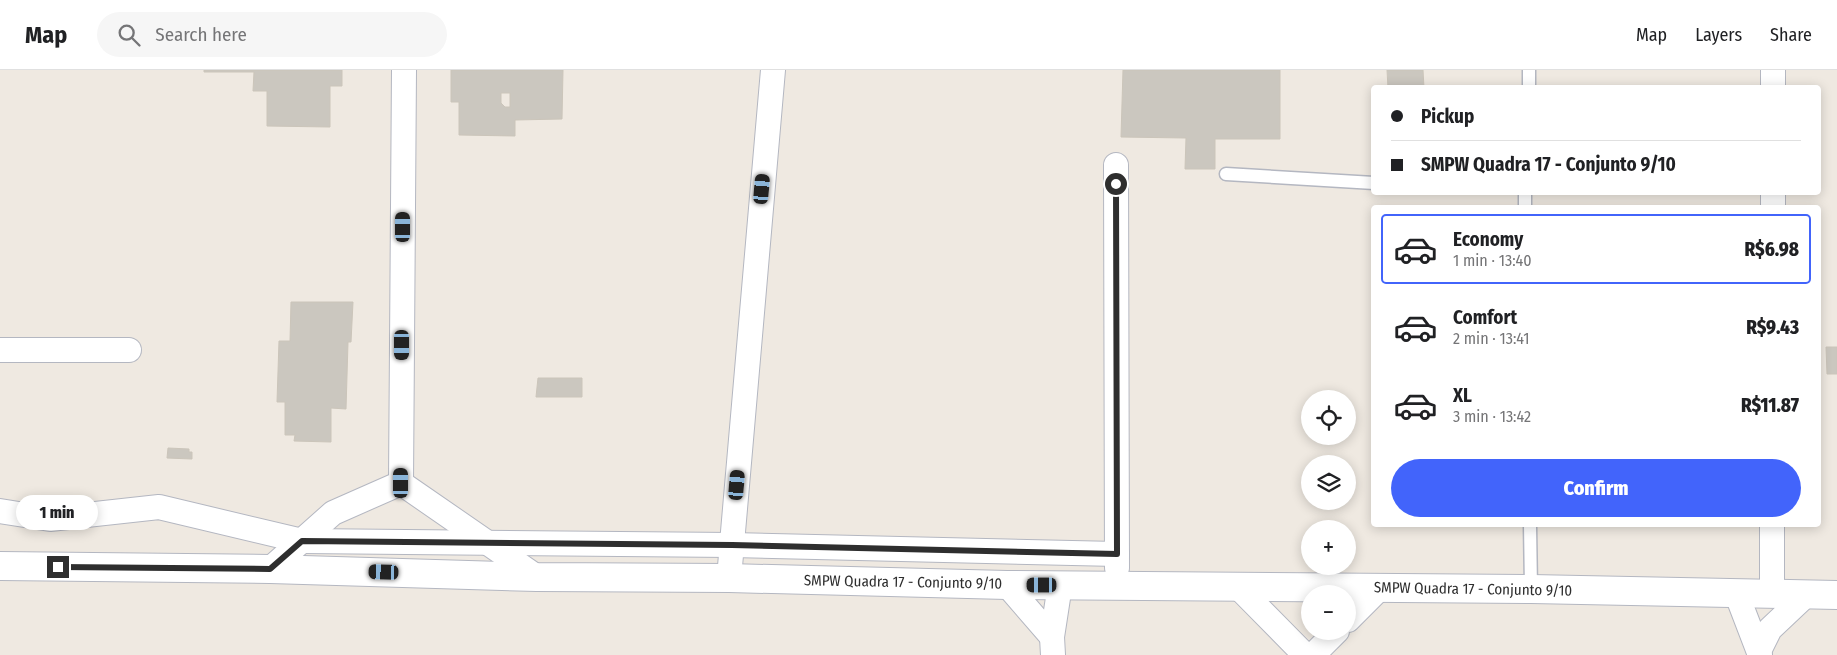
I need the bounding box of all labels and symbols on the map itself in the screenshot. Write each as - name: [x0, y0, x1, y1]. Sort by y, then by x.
- car: [753, 173, 770, 205]
- route start: [1105, 173, 1127, 195]
- car: [395, 212, 410, 242]
- car: [394, 330, 409, 360]
- car: [393, 468, 408, 498]
- car: [728, 469, 745, 501]
- callout: 1 min: [17, 494, 99, 530]
- route end: [47, 556, 69, 578]
- car: [368, 564, 399, 580]
- street label: SMPW Quadra 17 - Conjunto 9/10: [804, 571, 1002, 593]
- car: [1027, 578, 1057, 593]
- street label: SMPW Quadra 17 - Conjunto 9/10: [1374, 578, 1572, 600]

